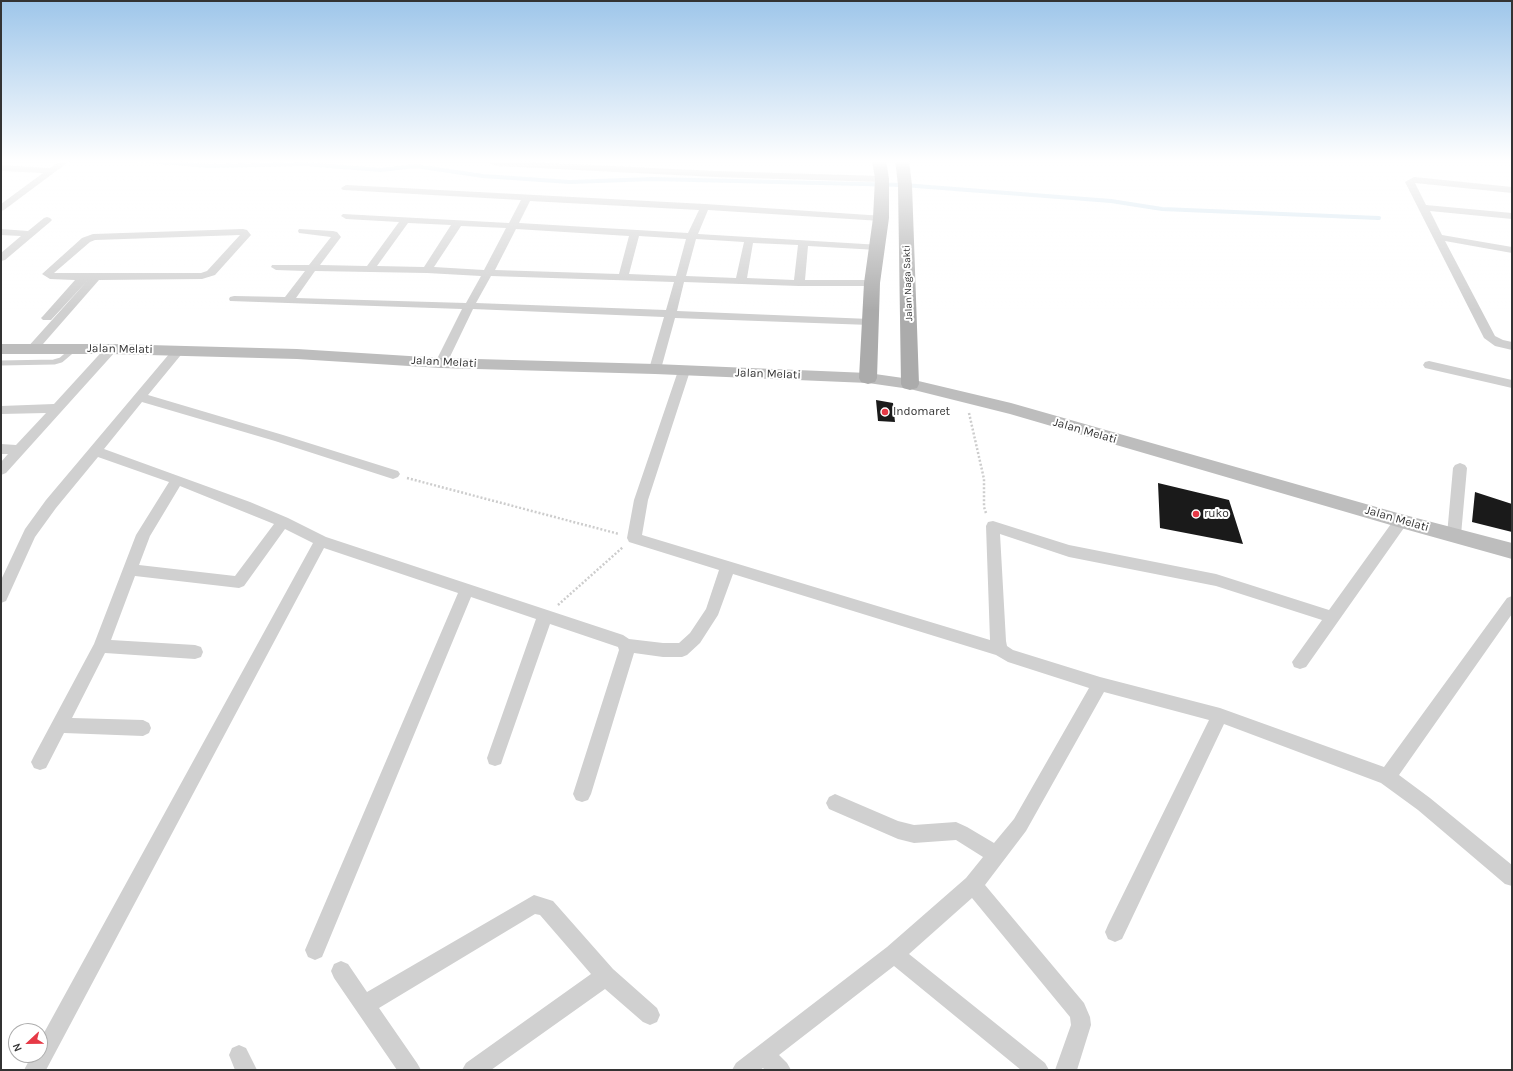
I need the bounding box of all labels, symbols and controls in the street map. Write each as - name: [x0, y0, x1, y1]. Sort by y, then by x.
- street label: Jalan Naga Sakti: [901, 245, 915, 321]
- street label: Jalan Melati: [87, 341, 153, 357]
- street label: Jalan Melati: [411, 353, 477, 371]
- street label: Jalan Melati: [735, 366, 801, 382]
- place label: Indomaret: [893, 405, 950, 419]
- marker: Indomaret: [880, 407, 890, 417]
- street label: Jalan Melati: [1051, 415, 1119, 447]
- street label: Jalan Melati: [1363, 503, 1431, 535]
- place label: ruko: [1204, 507, 1229, 521]
- marker: ruko: [1191, 509, 1201, 519]
- north arrow: [8, 1023, 48, 1063]
- text: N: [10, 1041, 25, 1053]

